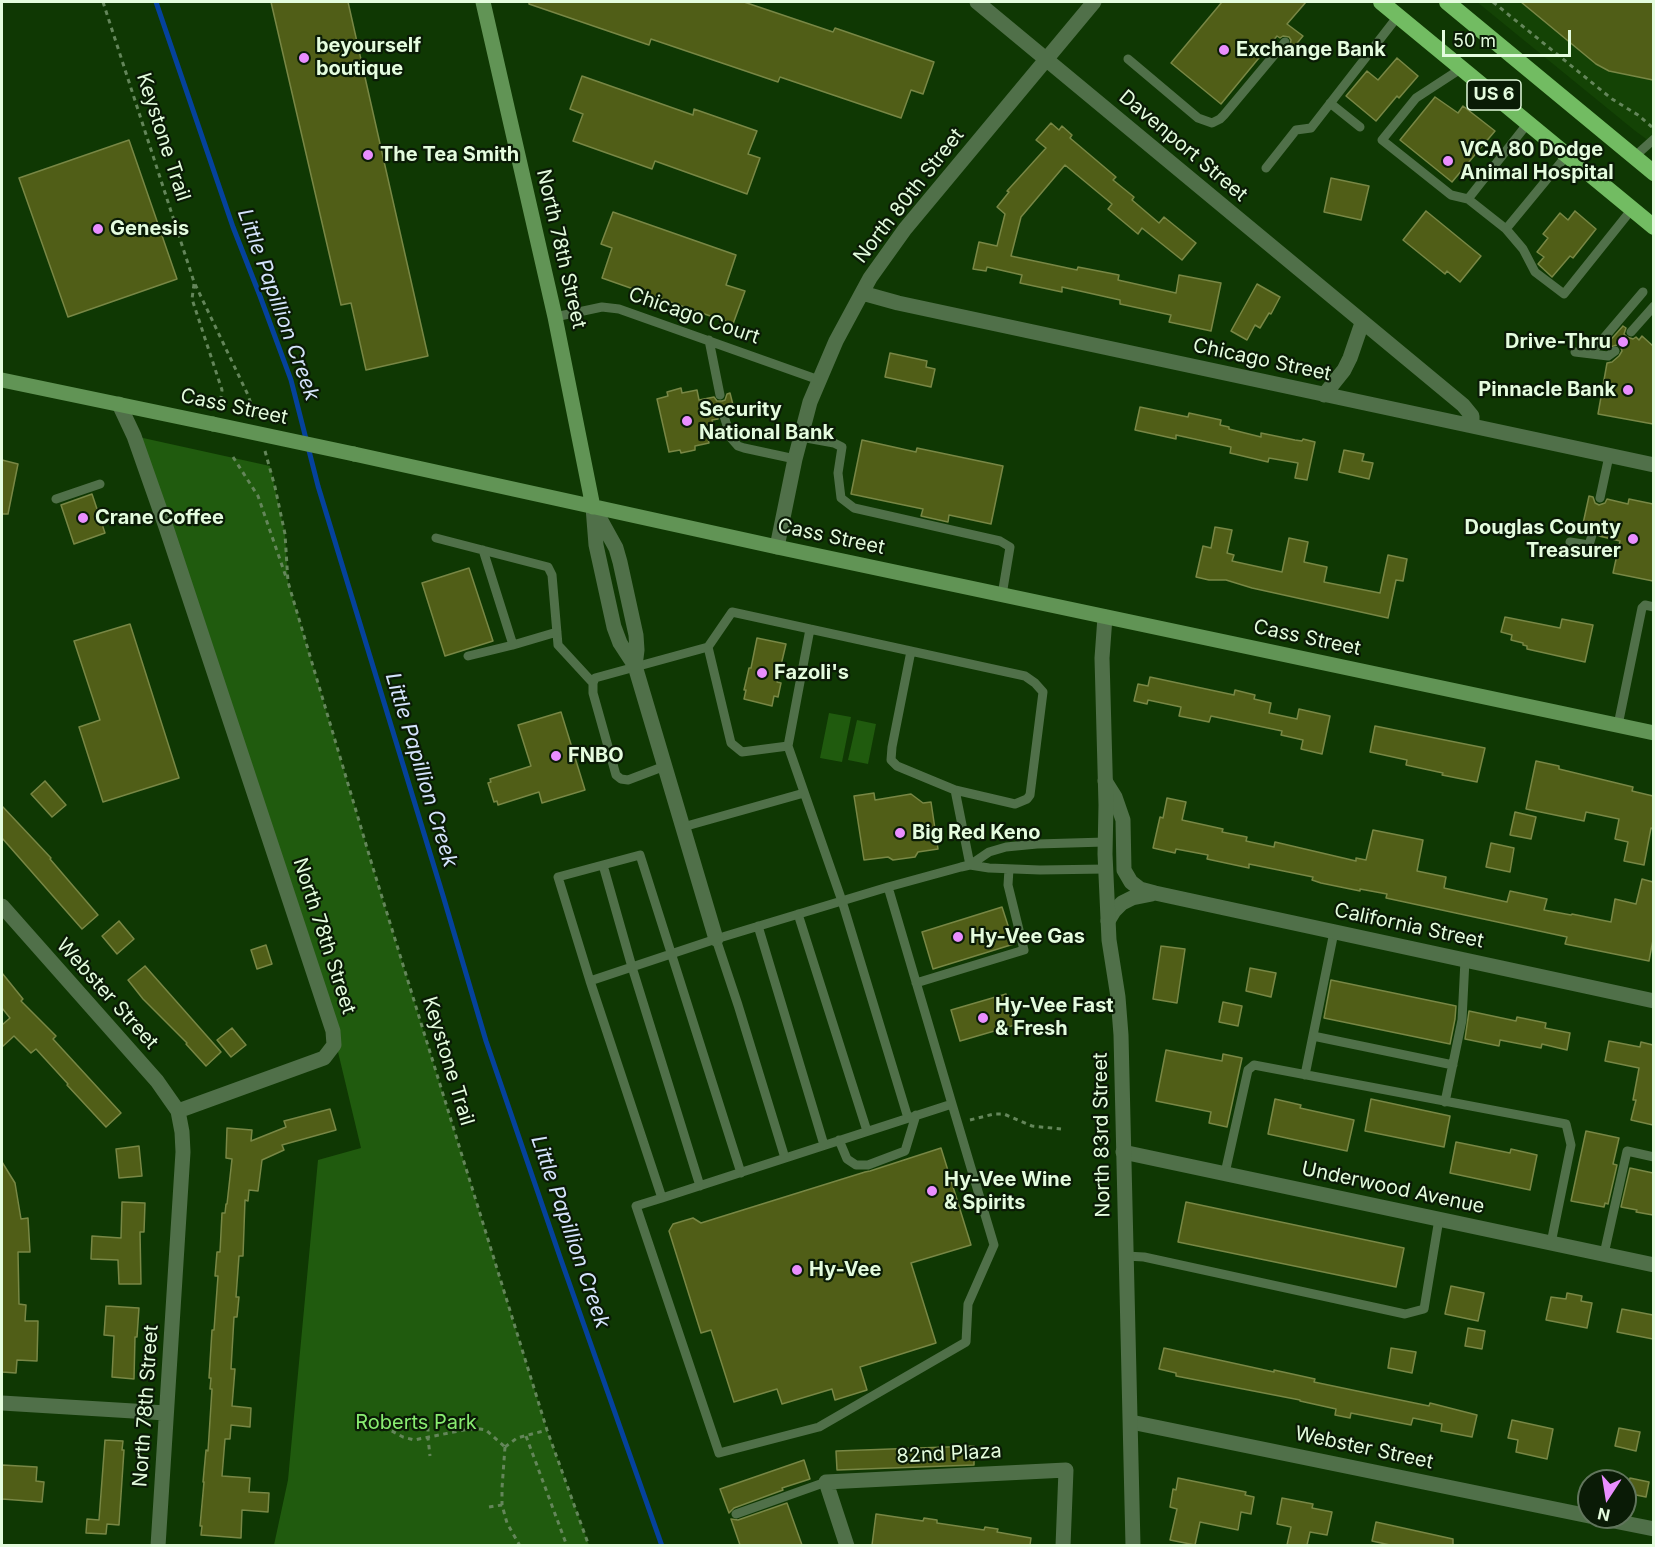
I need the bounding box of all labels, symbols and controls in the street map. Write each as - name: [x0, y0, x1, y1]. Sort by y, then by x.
- scale bar: [1445, 18, 1574, 56]
- text: 50 m: [1453, 30, 1496, 51]
- place label: beyourself boutique: [316, 34, 421, 81]
- place label: Exchange Bank: [1236, 38, 1386, 62]
- marker: Exchange Bank: [1217, 43, 1231, 57]
- marker: beyourself boutique: [297, 51, 311, 65]
- street label: Keystone Trail: [131, 70, 195, 204]
- road number: US 6: [1467, 80, 1521, 110]
- street label: Davenport Street: [1114, 85, 1252, 207]
- street label: North 80th Street: [849, 124, 969, 268]
- place label: VCA 80 Dodge Animal Hospital: [1460, 138, 1614, 185]
- place label: The Tea Smith: [380, 143, 519, 167]
- marker: The Tea Smith: [361, 148, 375, 162]
- marker: VCA 80 Dodge Animal Hospital: [1441, 154, 1455, 168]
- street label: North 78th Street: [531, 167, 591, 331]
- water label: Little Papillion Creek: [232, 206, 324, 404]
- place label: Genesis: [110, 217, 189, 241]
- marker: Genesis: [91, 222, 105, 236]
- street label: Chicago Court: [625, 282, 763, 350]
- place label: Drive-Thru: [1505, 330, 1611, 354]
- street label: Chicago Street: [1191, 334, 1333, 386]
- marker: Drive-Thru: [1616, 335, 1630, 349]
- place label: Pinnacle Bank: [1478, 378, 1616, 402]
- marker: Pinnacle Bank: [1621, 383, 1635, 397]
- street label: Cass Street: [178, 384, 290, 430]
- place label: Security National Bank: [699, 398, 834, 445]
- marker: Security National Bank: [680, 414, 694, 428]
- place label: Crane Coffee: [95, 506, 224, 530]
- marker: Crane Coffee: [76, 511, 90, 525]
- street label: Cass Street: [775, 514, 887, 560]
- place label: Douglas County Treasurer: [1464, 516, 1621, 563]
- marker: Douglas County Treasurer: [1626, 532, 1640, 546]
- street label: Cass Street: [1251, 615, 1363, 661]
- place label: Fazoli's: [774, 661, 849, 685]
- marker: Fazoli's: [755, 666, 769, 680]
- water label: Little Papillion Creek: [379, 670, 463, 870]
- place label: FNBO: [568, 744, 624, 768]
- marker: FNBO: [549, 749, 563, 763]
- place label: Big Red Keno: [912, 821, 1040, 845]
- marker: Big Red Keno: [893, 826, 907, 840]
- street label: North 78th Street: [287, 855, 361, 1017]
- street label: California Street: [1332, 898, 1486, 954]
- place label: Hy-Vee Gas: [970, 925, 1085, 949]
- marker: Hy-Vee Gas: [951, 930, 965, 944]
- street label: Webster Street: [51, 934, 163, 1054]
- street label: Keystone Trail: [417, 994, 479, 1128]
- place label: Hy-Vee Fast & Fresh: [995, 994, 1114, 1041]
- marker: Hy-Vee Fast & Fresh: [976, 1011, 990, 1025]
- street label: North 83rd Street: [1089, 1052, 1115, 1218]
- water label: Little Papillion Creek: [525, 1132, 615, 1332]
- street label: Underwood Avenue: [1299, 1157, 1487, 1219]
- place label: Hy-Vee Wine & Spirits: [944, 1168, 1072, 1215]
- marker: Hy-Vee Wine & Spirits: [925, 1184, 939, 1198]
- place label: Hy-Vee: [809, 1258, 881, 1282]
- marker: Hy-Vee: [790, 1263, 804, 1277]
- street label: North 78th Street: [128, 1324, 164, 1488]
- park label: Roberts Park: [355, 1411, 477, 1435]
- street label: Webster Street: [1293, 1422, 1435, 1474]
- street label: 82nd Plaza: [896, 1439, 1002, 1469]
- north arrow: [1577, 1469, 1637, 1529]
- text: N: [1596, 1504, 1612, 1526]

